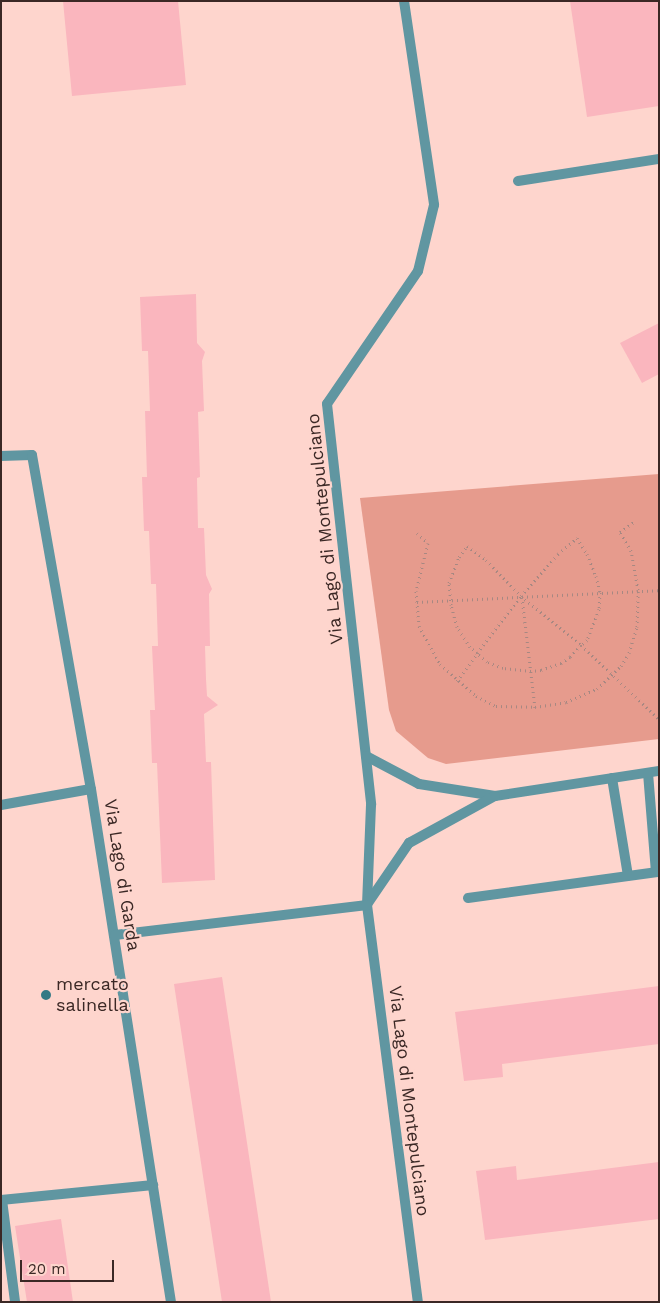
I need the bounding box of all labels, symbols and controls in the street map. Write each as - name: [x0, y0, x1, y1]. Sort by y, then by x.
- street label: Via Lago di Montepulciano: [302, 412, 348, 646]
- street label: Via Lago di Garda: [99, 797, 145, 953]
- place label: mercato salinella: [56, 974, 129, 1016]
- street label: Via Lago di Montepulciano: [384, 984, 434, 1218]
- marker: mercato salinella: [40, 989, 52, 1001]
- scale bar: [22, 1250, 116, 1282]
- text: 20 m: [28, 1260, 66, 1278]

